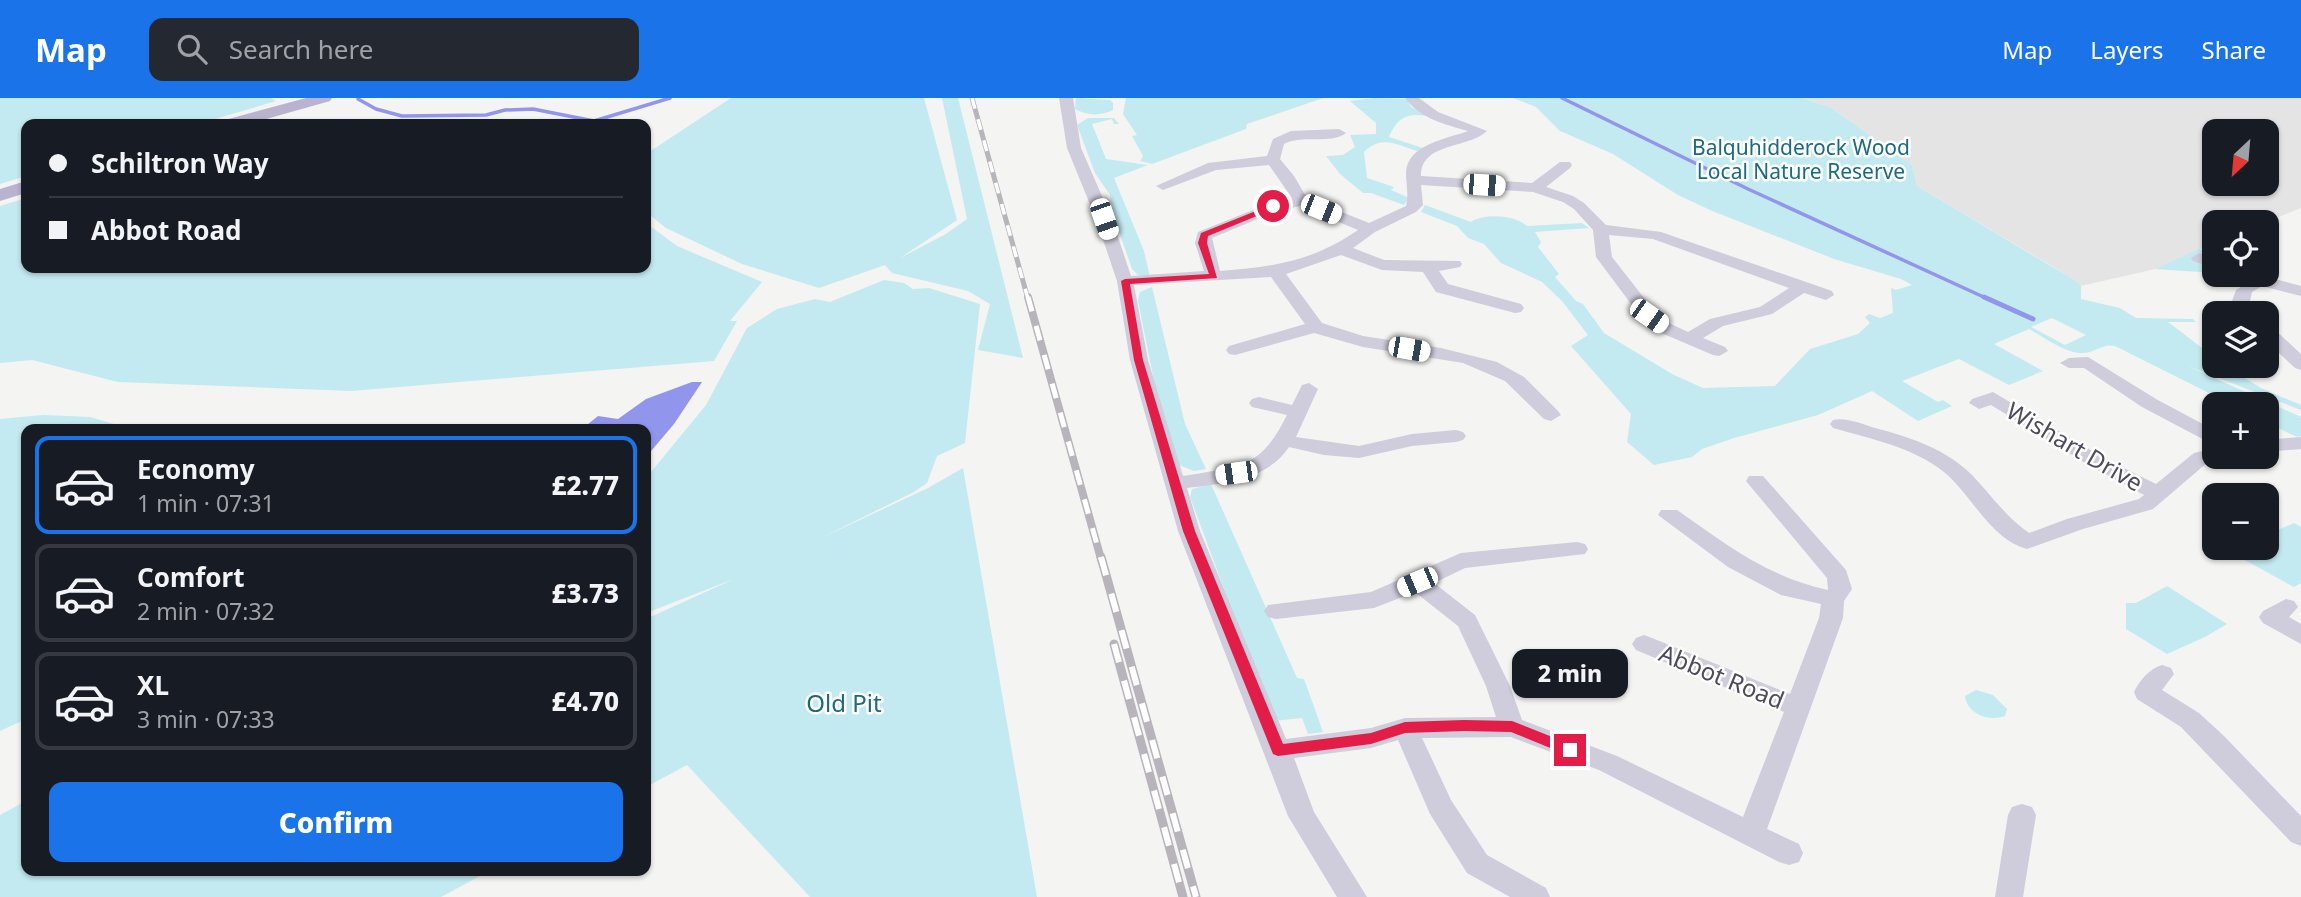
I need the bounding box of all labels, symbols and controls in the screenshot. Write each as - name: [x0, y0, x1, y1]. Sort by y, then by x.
- search box: [149, 18, 639, 81]
- text: Map: [35, 27, 107, 72]
- icon: search: [173, 30, 211, 68]
- text: Search here: [229, 31, 373, 67]
- text: Map: [2002, 33, 2052, 66]
- text: Layers: [2090, 33, 2164, 66]
- text: Share: [2202, 33, 2266, 66]
- north arrow: [2202, 119, 2278, 196]
- map controls: [2202, 119, 2279, 560]
- park label: Balquhidderock Wood Local Nature Reserve: [1692, 133, 1910, 185]
- text: Schiltron Way: [91, 145, 269, 181]
- car: [1463, 173, 1506, 197]
- route start: [1257, 190, 1289, 222]
- car: [1298, 191, 1345, 227]
- car: [1088, 196, 1121, 242]
- button: locate: [2202, 210, 2279, 287]
- text: Abbot Road: [91, 212, 241, 248]
- car: [1626, 295, 1673, 337]
- button: layers: [2202, 301, 2279, 378]
- car: [1387, 335, 1432, 363]
- button: +: [2202, 392, 2279, 469]
- street label: Wishart Drive: [2001, 394, 2149, 498]
- text: Economy: [137, 451, 255, 487]
- icon: car: [53, 454, 116, 517]
- car: [1214, 460, 1259, 486]
- text: £2.77: [551, 467, 619, 503]
- button: −: [2202, 483, 2279, 560]
- text: 1 min · 07:31: [137, 487, 275, 519]
- text: Comfort: [137, 559, 245, 595]
- icon: car: [53, 562, 116, 625]
- car: [1394, 564, 1441, 600]
- text: £3.73: [551, 575, 619, 611]
- text: 2 min · 07:32: [137, 595, 275, 627]
- street label: Abbot Road: [1655, 636, 1789, 716]
- callout: 2 min: [1512, 648, 1628, 698]
- text: 2 min: [1538, 657, 1602, 689]
- text: XL: [137, 667, 169, 703]
- icon: car: [53, 670, 116, 733]
- text: £4.70: [551, 683, 619, 719]
- park label: Old Pit: [806, 686, 882, 719]
- text: 3 min · 07:33: [137, 703, 275, 735]
- route end: [1554, 734, 1586, 766]
- button: Confirm: [49, 782, 623, 862]

